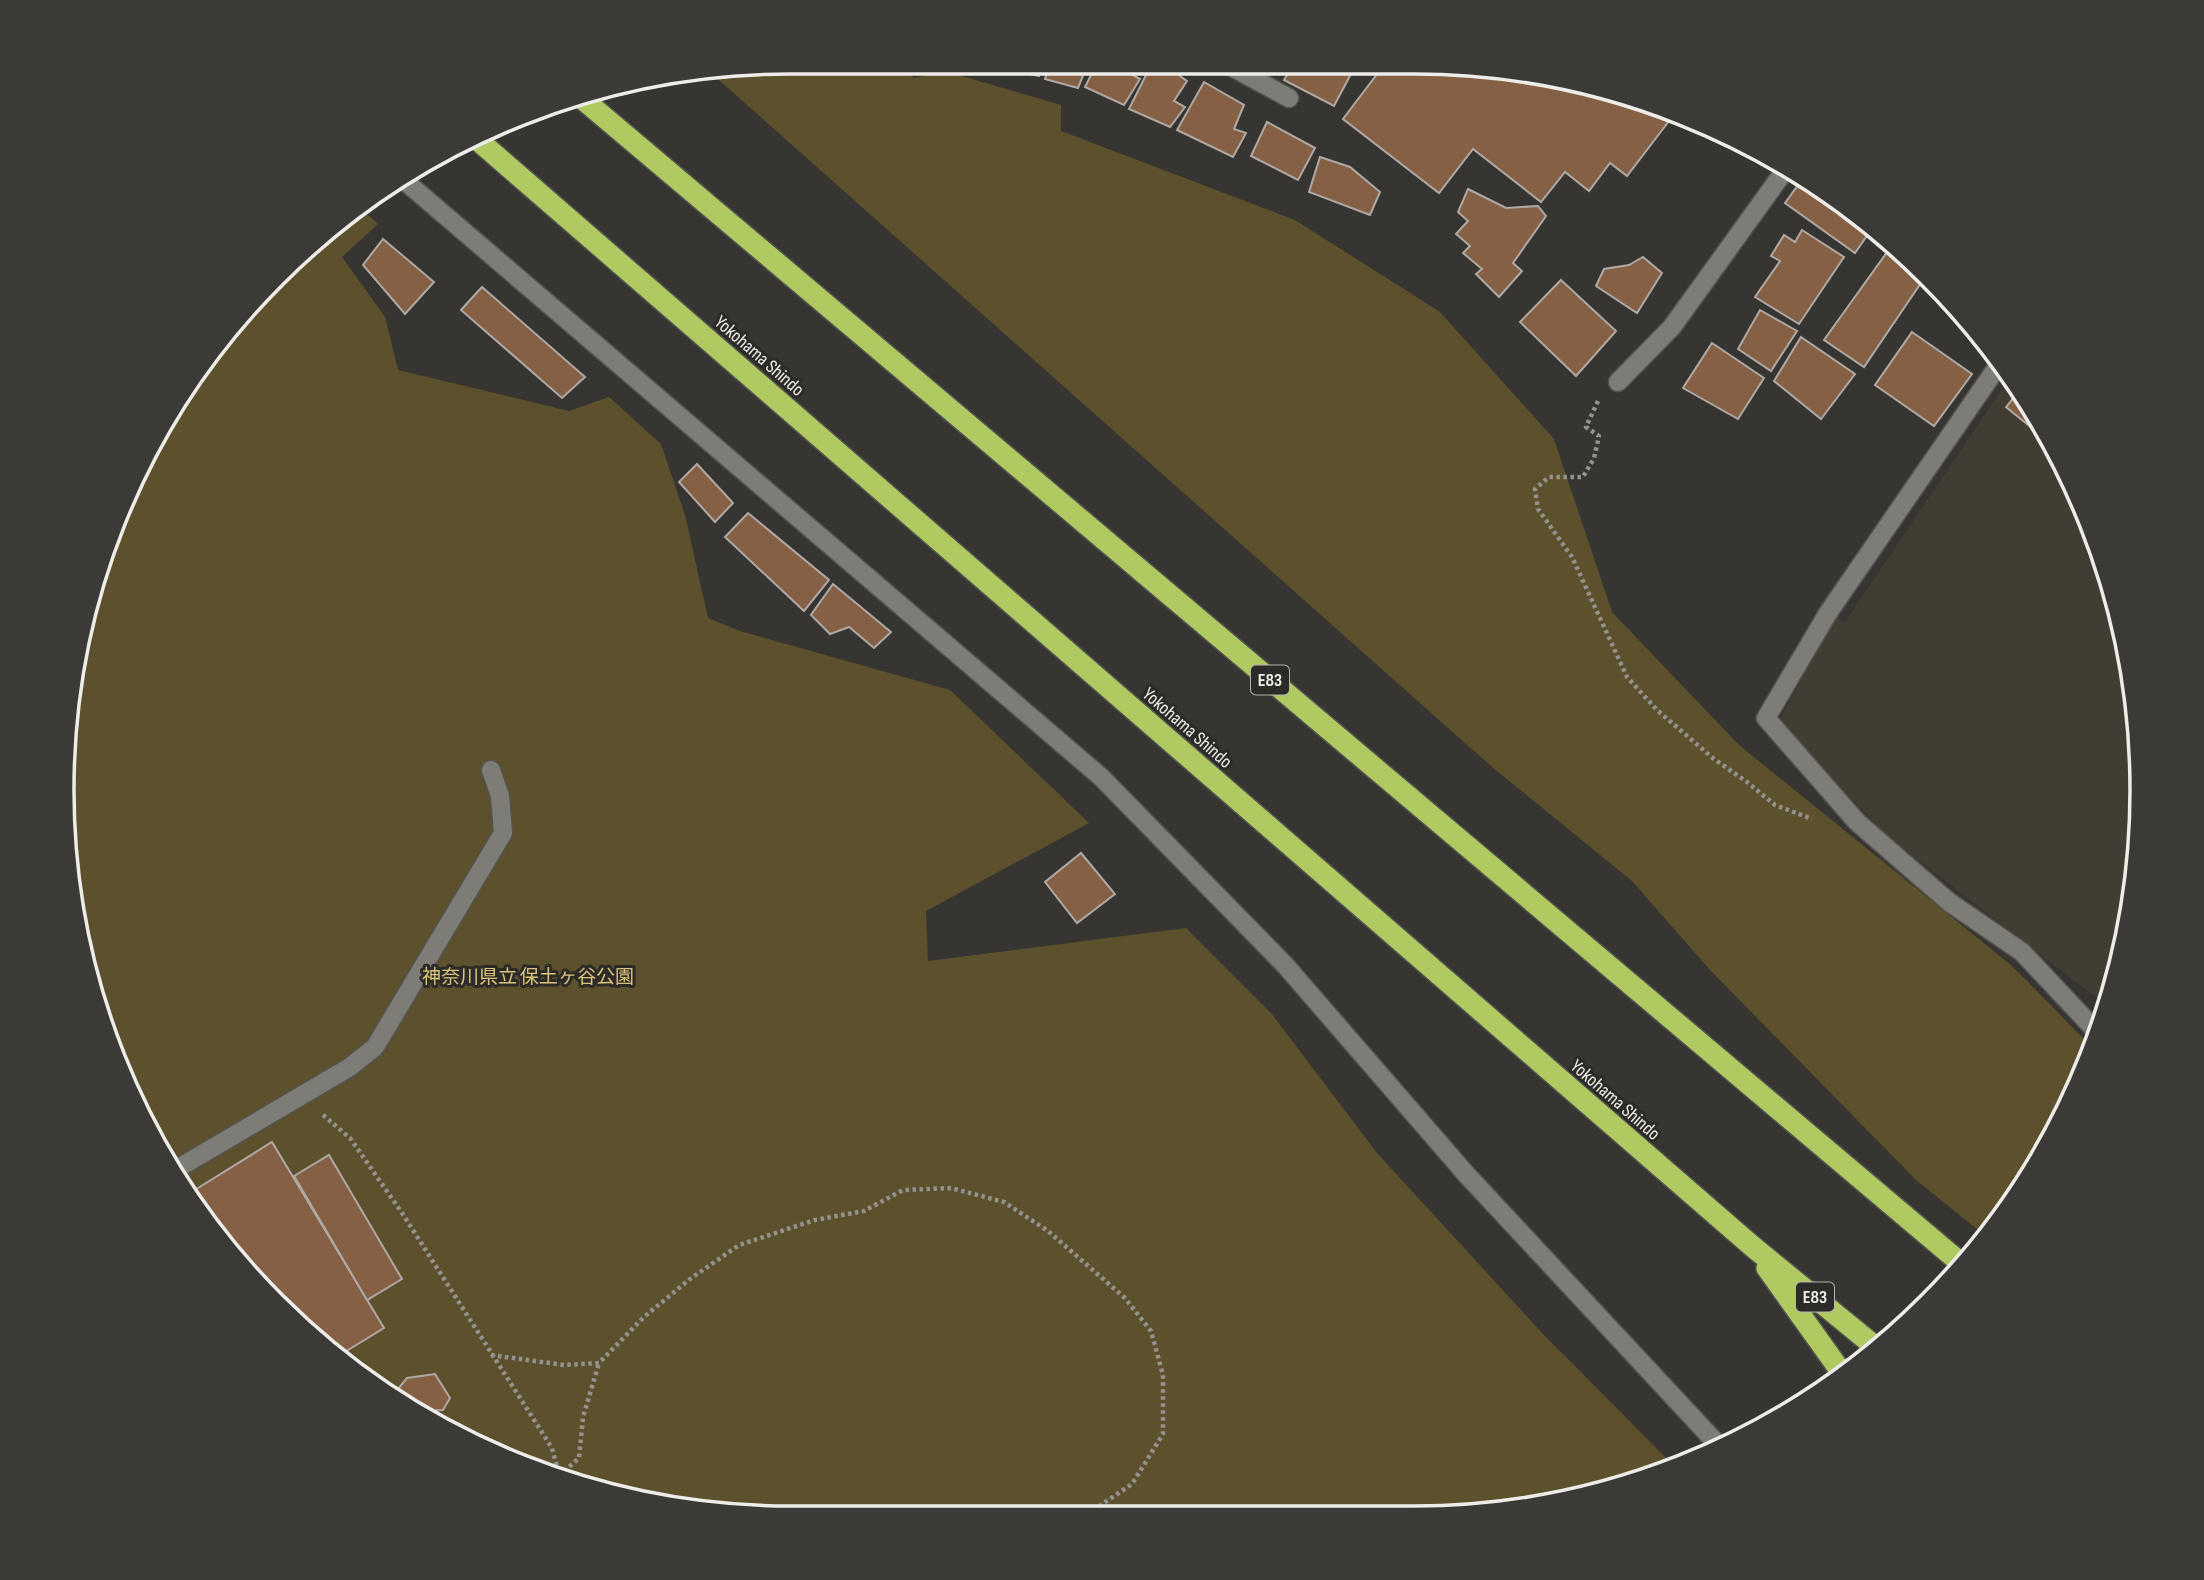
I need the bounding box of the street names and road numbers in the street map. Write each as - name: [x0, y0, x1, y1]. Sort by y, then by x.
- street label: Yokohama Shindo: [709, 311, 809, 401]
- road number: E83: [1251, 666, 1289, 694]
- street label: Yokohama Shindo: [1137, 683, 1237, 773]
- street label: Yokohama Shindo: [1565, 1055, 1665, 1145]
- road number: E83: [1796, 1282, 1834, 1312]

